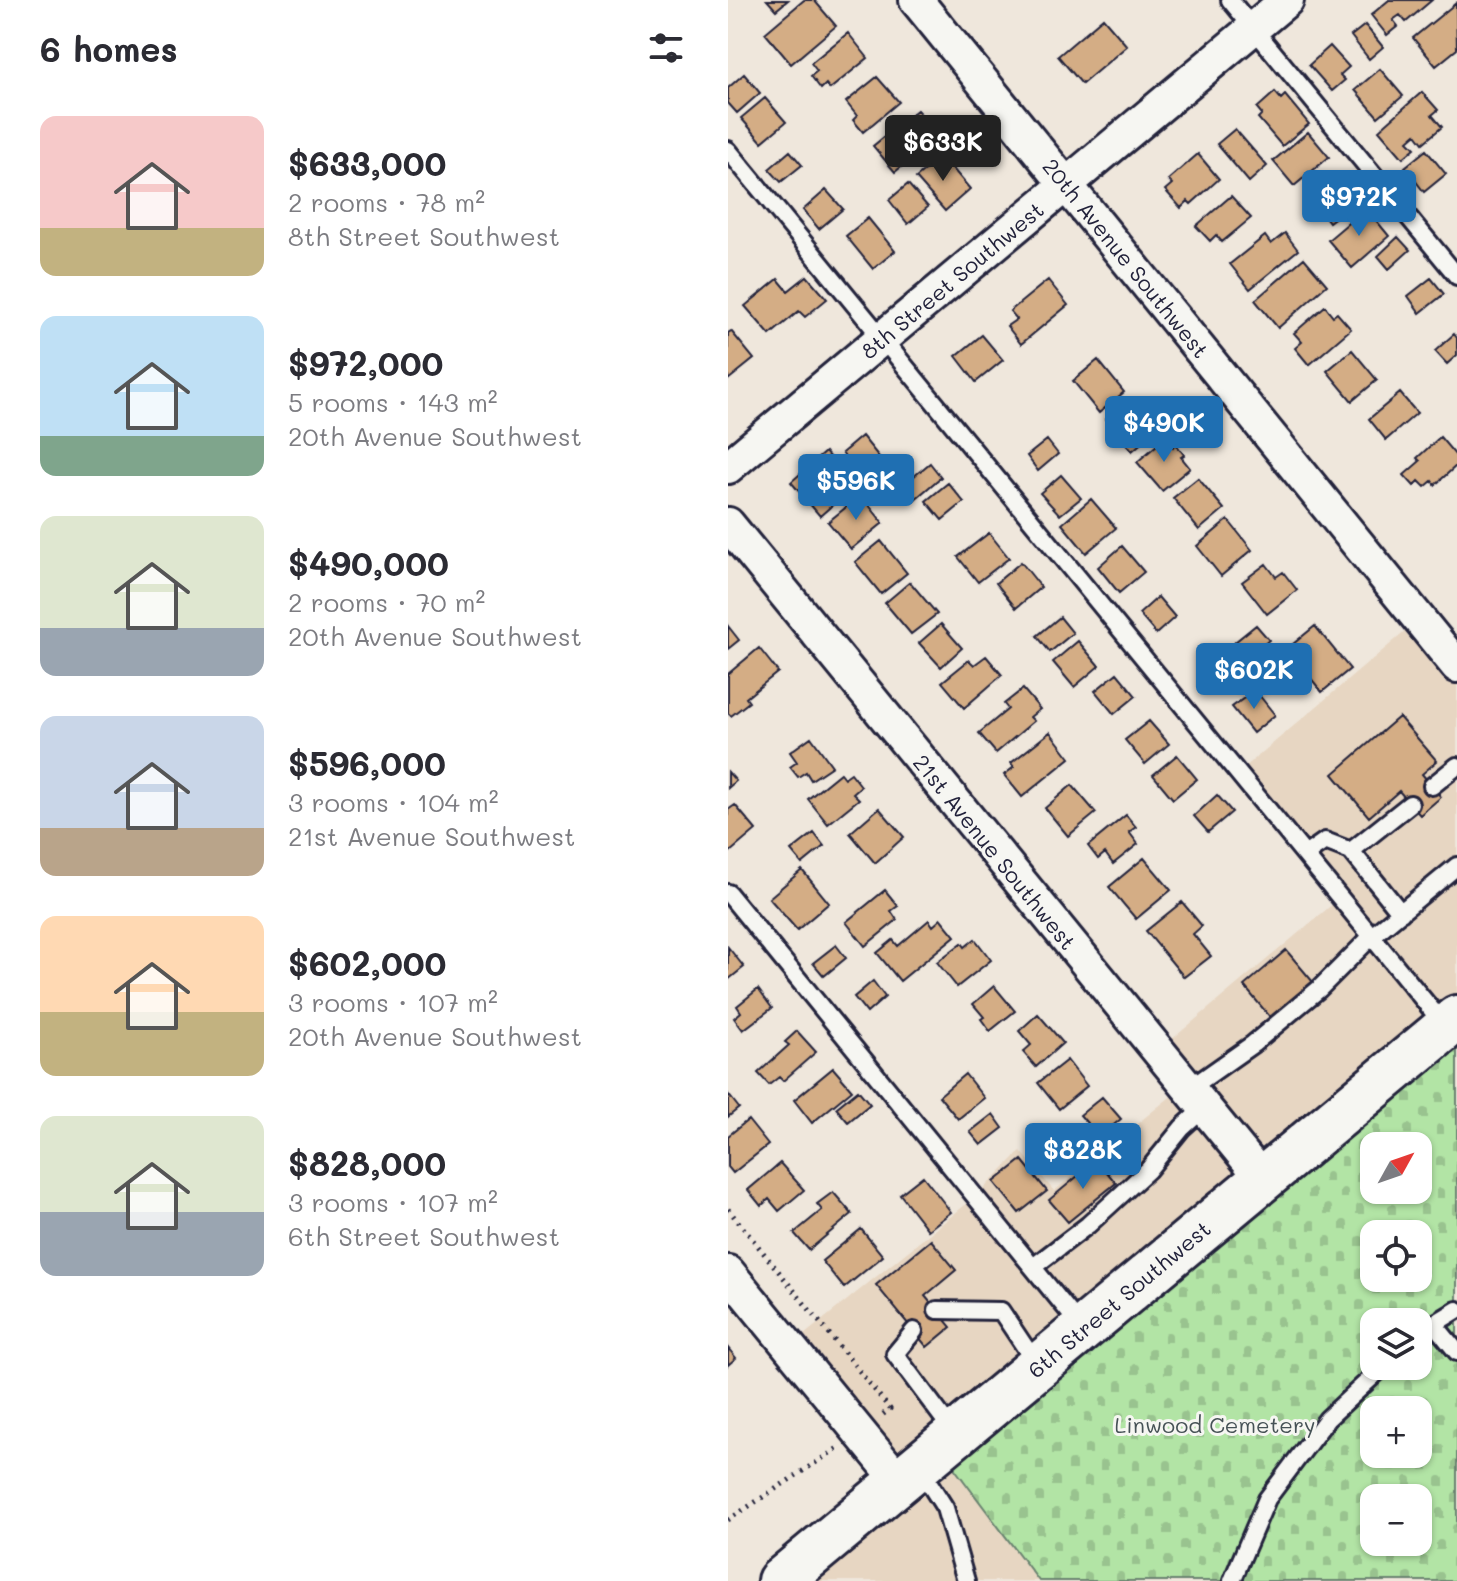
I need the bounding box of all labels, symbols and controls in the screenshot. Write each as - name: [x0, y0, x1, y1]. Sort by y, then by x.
- text: 6 homes: [40, 26, 178, 71]
- icon: filters: [644, 26, 688, 70]
- pin: $633K: [887, 115, 999, 183]
- text: $633K: [903, 124, 983, 158]
- text: $633,000: [288, 140, 446, 185]
- icon: home: [104, 148, 200, 244]
- street label: 20th Avenue Southwest: [1036, 152, 1216, 364]
- pin: $972K: [1303, 170, 1415, 238]
- text: $972K: [1320, 179, 1398, 213]
- text: 2 rooms · 78 m²: [288, 185, 485, 219]
- street label: 8th Street Southwest: [855, 195, 1049, 365]
- text: 8th Street Southwest: [288, 219, 560, 253]
- text: $972,000: [288, 340, 443, 385]
- icon: home: [104, 348, 200, 444]
- text: 5 rooms · 143 m²: [288, 385, 498, 419]
- pin: $490K: [1108, 396, 1220, 464]
- text: $490K: [1123, 405, 1205, 439]
- text: 20th Avenue Southwest: [288, 419, 582, 453]
- pin: $596K: [800, 454, 912, 522]
- text: $596K: [816, 463, 896, 497]
- text: $490,000: [288, 540, 449, 585]
- icon: home: [104, 548, 200, 644]
- text: 2 rooms · 70 m²: [288, 585, 485, 619]
- text: 20th Avenue Southwest: [288, 619, 582, 653]
- pin: $602K: [1198, 643, 1310, 711]
- text: $602K: [1214, 652, 1294, 686]
- text: $596,000: [288, 740, 446, 785]
- icon: home: [104, 748, 200, 844]
- street label: 21st Avenue Southwest: [907, 748, 1083, 956]
- text: 3 rooms · 104 m²: [288, 785, 499, 819]
- text: 21st Avenue Southwest: [288, 819, 576, 853]
- text: $602,000: [288, 940, 446, 985]
- icon: home: [104, 948, 200, 1044]
- text: 3 rooms · 107 m²: [288, 985, 498, 1019]
- text: 20th Avenue Southwest: [288, 1019, 582, 1053]
- pin: $828K: [1027, 1123, 1139, 1191]
- text: $828K: [1043, 1132, 1123, 1166]
- north arrow: [1360, 1132, 1432, 1204]
- map controls: [1360, 1132, 1432, 1556]
- text: $828,000: [288, 1140, 446, 1185]
- icon: home: [104, 1148, 200, 1244]
- text: 3 rooms · 107 m²: [288, 1185, 498, 1219]
- street label: 6th Street Southwest: [1022, 1214, 1216, 1384]
- text: 6th Street Southwest: [288, 1219, 560, 1253]
- button: locate: [1360, 1220, 1432, 1292]
- button: layers: [1360, 1308, 1432, 1380]
- button: +: [1360, 1396, 1432, 1468]
- park label: Linwood Cemetery: [1115, 1410, 1315, 1439]
- button: −: [1360, 1484, 1432, 1556]

